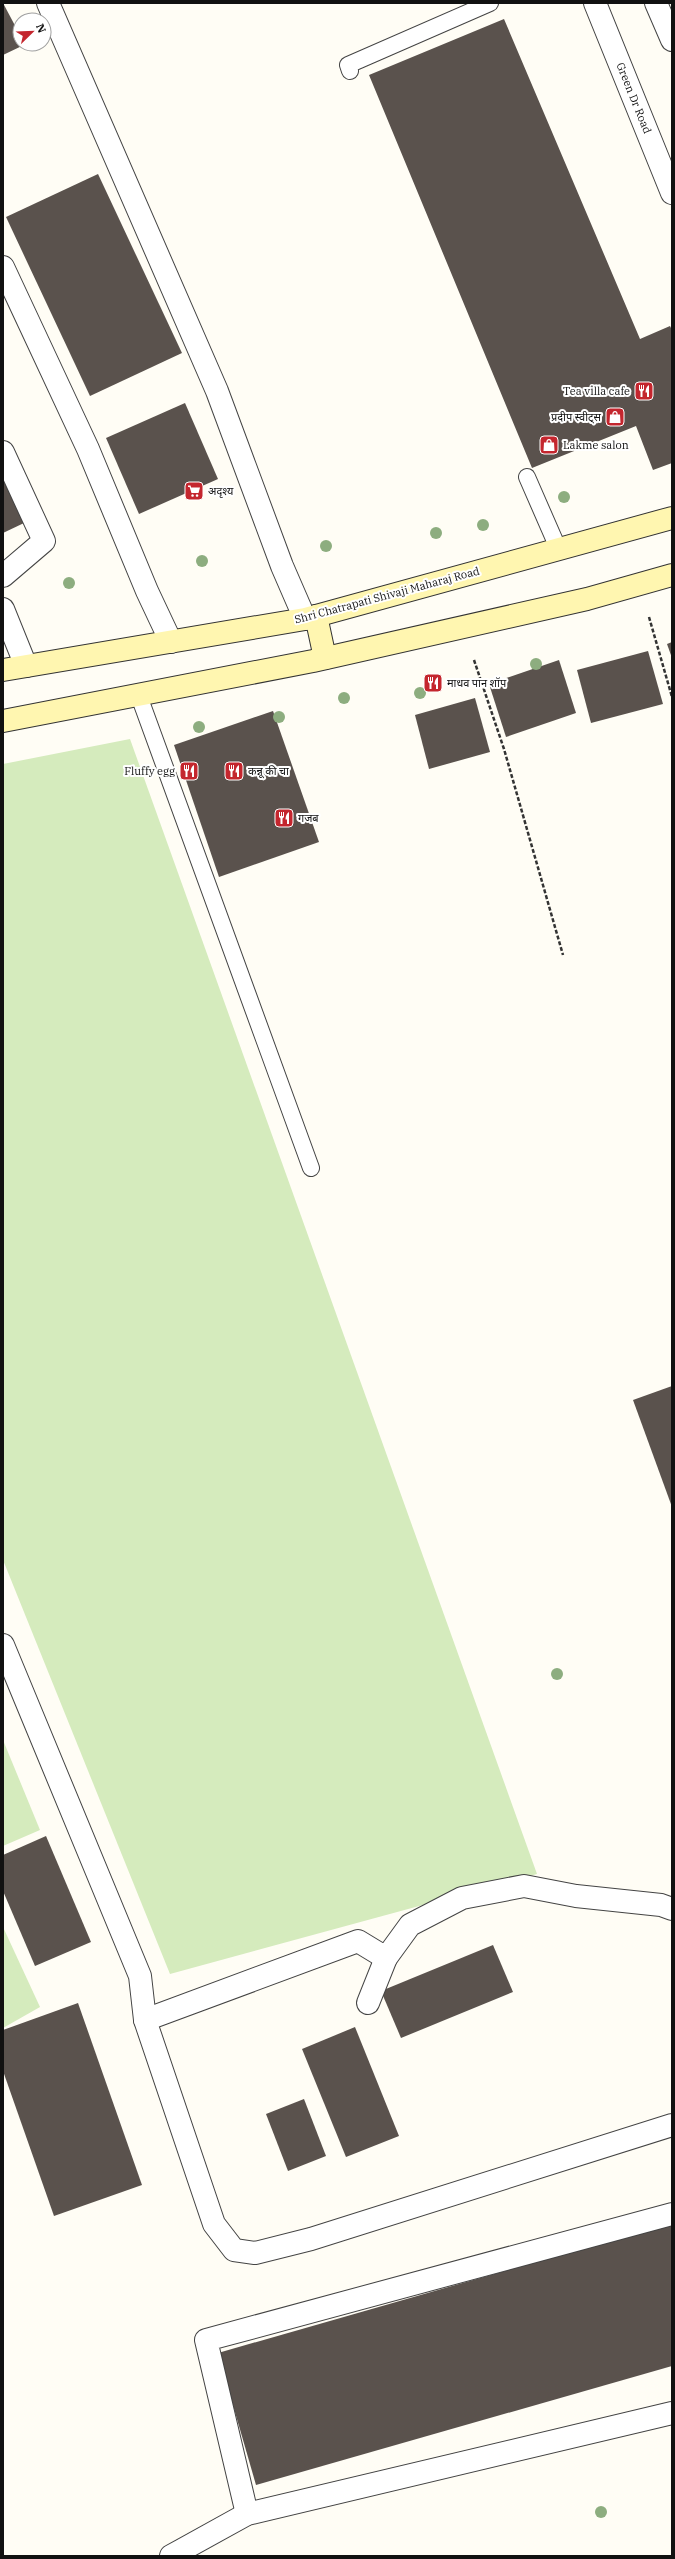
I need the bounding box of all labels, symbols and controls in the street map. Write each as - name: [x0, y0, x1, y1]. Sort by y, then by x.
- north arrow: [12, 12, 52, 52]
- text: N: [33, 21, 49, 35]
- street label: Green Dr Road: [613, 60, 655, 136]
- restaurant icon: Tea villa cafe: [633, 380, 655, 402]
- place label: Tea villa cafe: [563, 384, 630, 398]
- shop icon: प्रदीप स्वीट्स: [604, 406, 626, 428]
- place label: प्रदीप स्वीट्स: [551, 410, 602, 424]
- shop icon: Lakme salon: [538, 434, 560, 456]
- place label: Lakme salon: [563, 438, 629, 452]
- supermarket icon: अदृश्य: [183, 480, 205, 502]
- place label: अदृश्य: [208, 484, 234, 498]
- street label: Shri Chatrapati Shivaji Maharaj Road: [293, 563, 481, 626]
- restaurant icon: माधव पान शॉप: [422, 672, 444, 694]
- place label: माधव पान शॉप: [447, 676, 507, 690]
- restaurant icon: Fluffy egg: [178, 760, 200, 782]
- restaurant icon: कन्नू की चा: [223, 760, 245, 782]
- place label: Fluffy egg: [124, 764, 175, 778]
- place label: कन्नू की चा: [248, 764, 289, 779]
- restaurant icon: गजब: [273, 807, 295, 829]
- place label: गजब: [298, 811, 319, 825]

